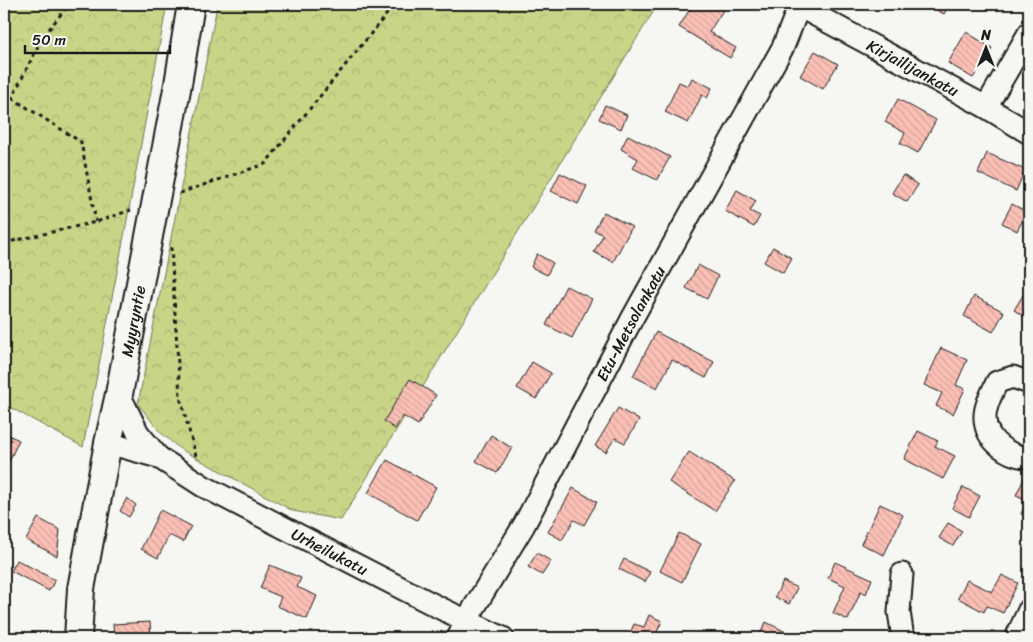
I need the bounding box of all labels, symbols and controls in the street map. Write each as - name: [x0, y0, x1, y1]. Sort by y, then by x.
- scale bar: [25, 22, 170, 54]
- north arrow: [960, 22, 1010, 72]
- text: N: [980, 23, 991, 48]
- text: 50 m: [32, 27, 67, 53]
- street label: Kirjailijankatu: [861, 31, 965, 105]
- street label: Etu-Metsolankatu: [587, 260, 674, 386]
- street label: Myyryntie: [112, 283, 154, 359]
- street label: Urheilukatu: [286, 519, 374, 583]

